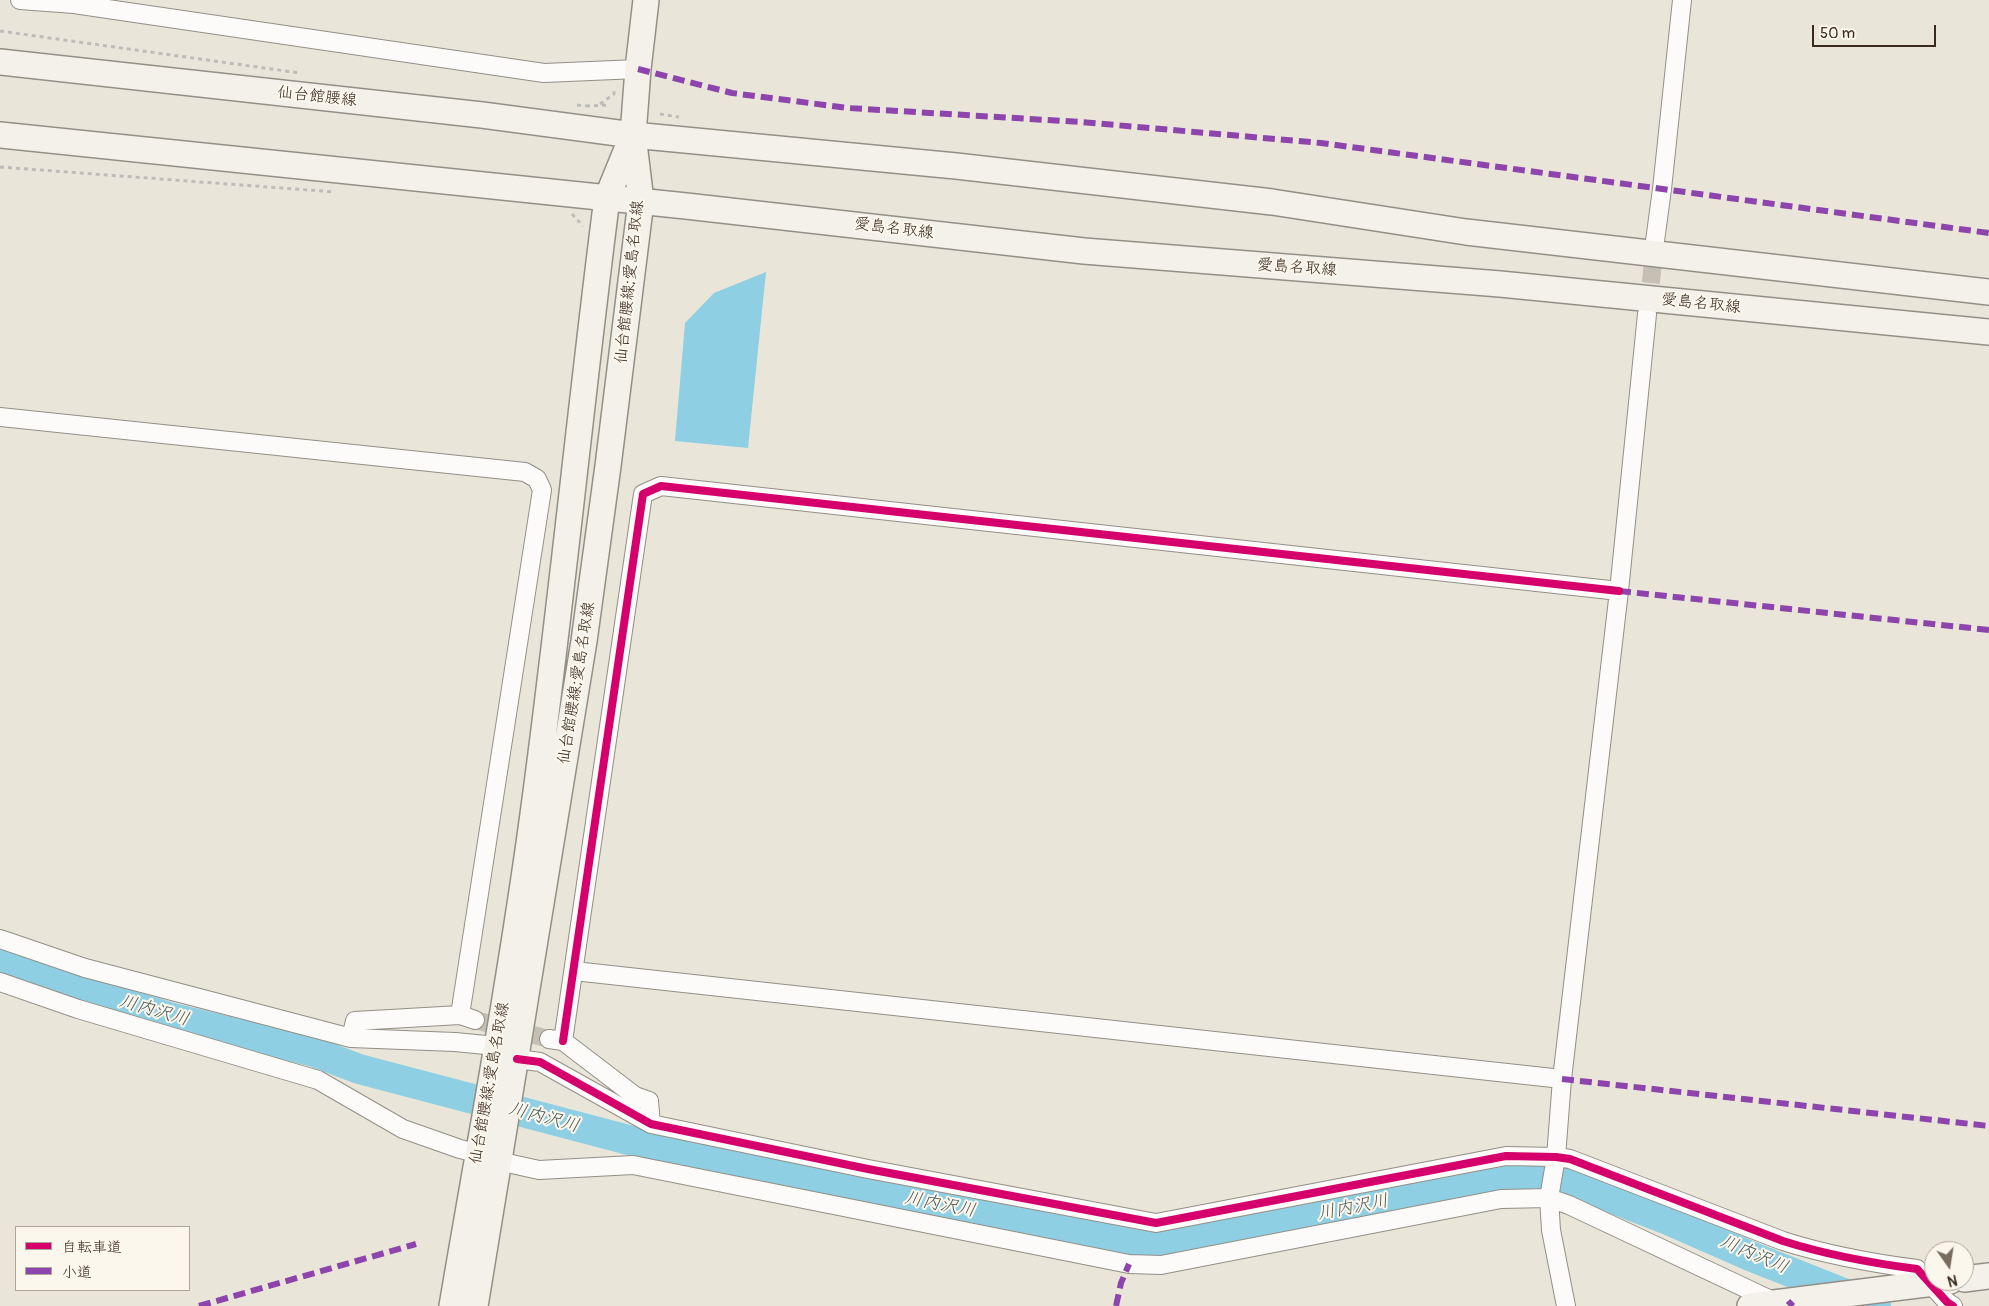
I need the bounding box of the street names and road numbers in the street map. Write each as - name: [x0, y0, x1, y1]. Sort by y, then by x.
- street label: 仙台館腰線: [276, 83, 358, 111]
- street label: 仙台館腰線;愛島名取線: [612, 199, 648, 365]
- street label: 愛島名取線: [853, 215, 935, 243]
- street label: 愛島名取線: [1256, 256, 1338, 280]
- street label: 愛島名取線: [1660, 290, 1742, 318]
- street label: 仙台館腰線;愛島名取線: [555, 600, 599, 766]
- street label: 仙台館腰線;愛島名取線: [466, 1000, 514, 1166]

